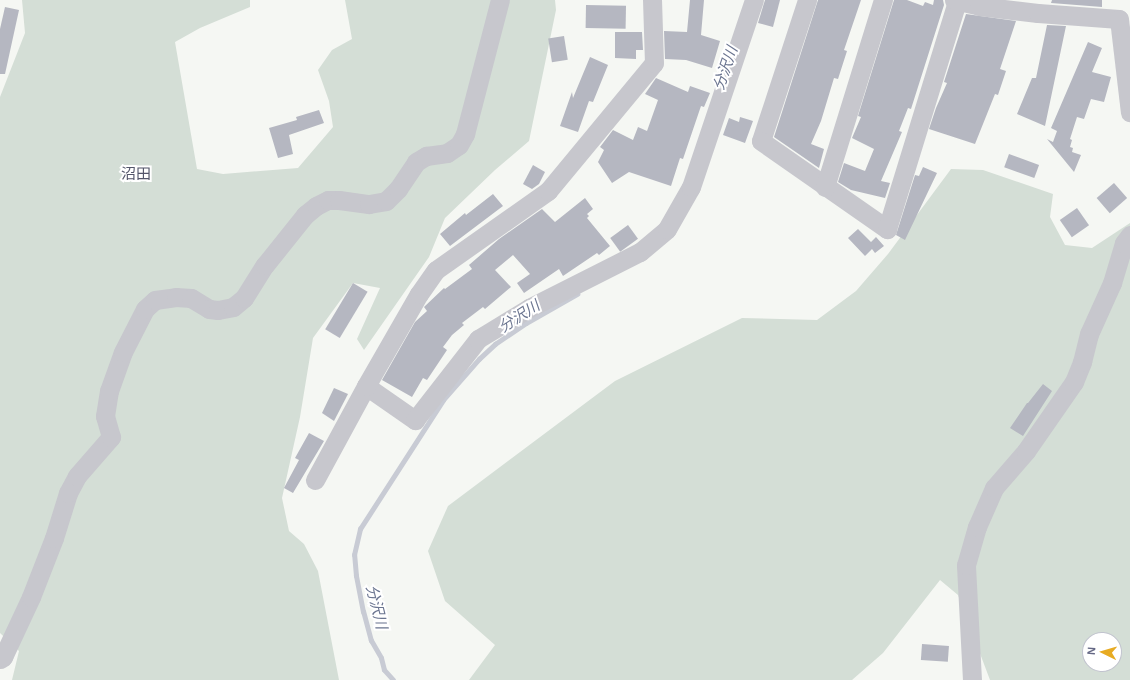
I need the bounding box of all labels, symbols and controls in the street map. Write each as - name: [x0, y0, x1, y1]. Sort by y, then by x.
- water label: 分沢川: [709, 44, 741, 92]
- district label: 沼田: [121, 165, 151, 183]
- water label: 分沢川: [495, 296, 543, 336]
- water label: 分沢川: [363, 583, 391, 631]
- north arrow: [1082, 632, 1122, 672]
- text: N: [1085, 647, 1097, 656]

